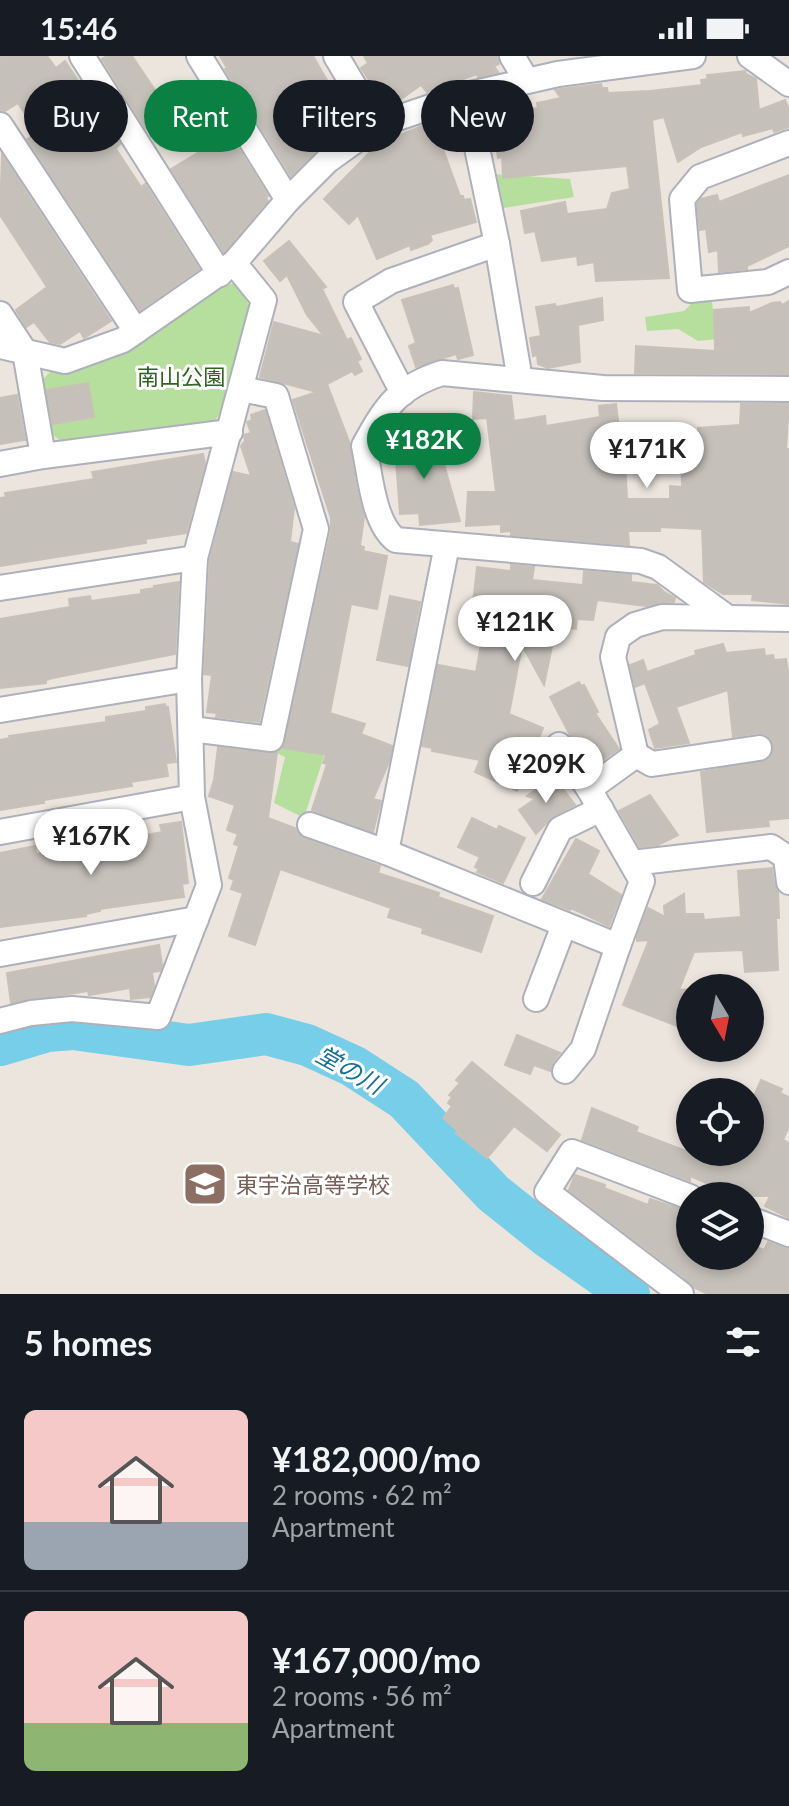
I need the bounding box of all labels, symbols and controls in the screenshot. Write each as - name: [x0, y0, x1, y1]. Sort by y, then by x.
- text: 15:46: [40, 10, 117, 46]
- chip: Buy: [24, 80, 128, 152]
- chip: Rent: [144, 80, 257, 152]
- chip: Filters: [273, 80, 405, 152]
- chip: New: [421, 80, 534, 152]
- park label: 南山公園: [137, 363, 225, 390]
- pin: ¥182K: [368, 413, 480, 481]
- pin: ¥171K: [591, 422, 703, 490]
- text: ¥182K: [385, 423, 463, 455]
- text: ¥171K: [608, 432, 686, 464]
- pin: ¥121K: [459, 595, 571, 663]
- text: ¥121K: [476, 605, 554, 637]
- pin: ¥209K: [490, 737, 602, 805]
- text: ¥209K: [507, 747, 585, 779]
- pin: ¥167K: [35, 809, 147, 877]
- text: ¥167K: [52, 819, 130, 851]
- north arrow: [676, 974, 764, 1062]
- map controls: [676, 974, 764, 1270]
- water label: 堂の川: [311, 1039, 391, 1101]
- button: locate: [676, 1078, 764, 1166]
- school or university icon: 東宇治高等学校: [181, 1160, 229, 1208]
- place label: 東宇治高等学校: [236, 1171, 390, 1198]
- button: layers: [676, 1182, 764, 1270]
- icon: filters: [721, 1320, 765, 1364]
- text: 5 homes: [24, 1322, 152, 1363]
- text: ¥182,000/mo: [272, 1438, 481, 1479]
- icon: home: [88, 1442, 184, 1538]
- text: 2 rooms · 62 m²: [272, 1479, 452, 1511]
- text: Apartment: [272, 1511, 395, 1543]
- text: ¥167,000/mo: [272, 1639, 481, 1680]
- icon: home: [88, 1643, 184, 1739]
- text: 2 rooms · 56 m²: [272, 1680, 452, 1712]
- text: Apartment: [272, 1712, 395, 1744]

